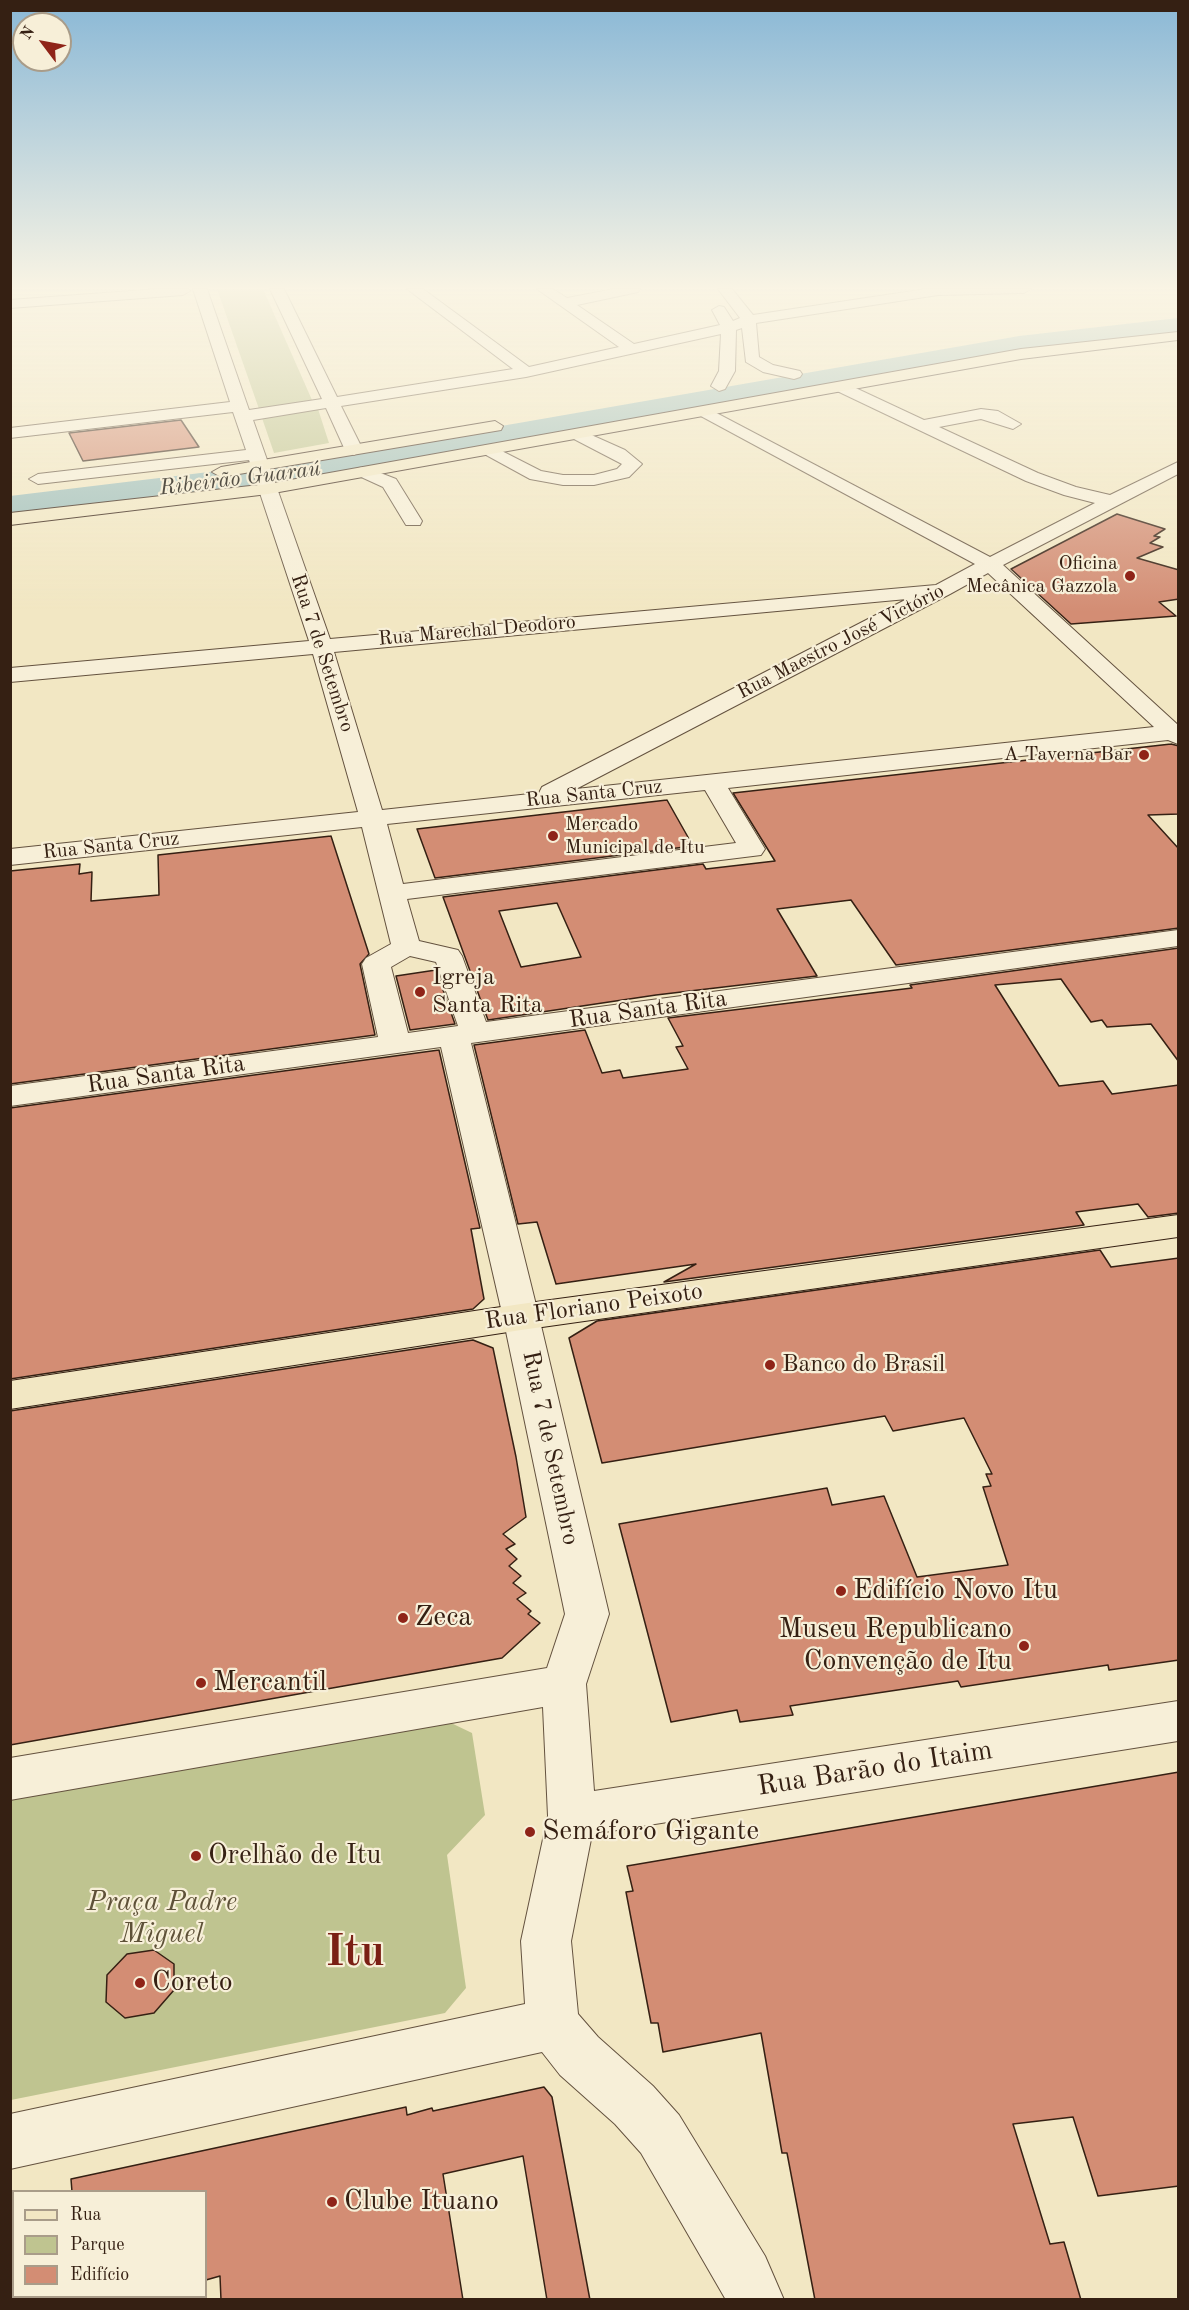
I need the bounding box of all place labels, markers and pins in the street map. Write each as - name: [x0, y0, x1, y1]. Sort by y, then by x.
- place label: Oficina Mecânica Gazzola: [966, 552, 1118, 599]
- marker: Oficina Mecânica Gazzola: [1123, 569, 1137, 583]
- place label: A Taverna Bar: [1003, 743, 1132, 767]
- marker: A Taverna Bar: [1137, 748, 1151, 762]
- place label: Mercado Municipal de Itu: [565, 813, 705, 860]
- marker: Mercado Municipal de Itu: [546, 829, 560, 843]
- place label: Igreja Santa Rita: [432, 964, 543, 1020]
- marker: Igreja Santa Rita: [413, 985, 427, 999]
- place label: Banco do Brasil: [782, 1351, 945, 1379]
- marker: Banco do Brasil: [763, 1358, 777, 1372]
- place label: Edifício Novo Itu: [853, 1574, 1058, 1608]
- marker: Edifício Novo Itu: [834, 1584, 848, 1598]
- place label: Zeca: [415, 1601, 472, 1635]
- marker: Zeca: [396, 1611, 410, 1625]
- place label: Museu Republicano Convenção de Itu: [779, 1613, 1012, 1679]
- marker: Museu Republicano Convenção de Itu: [1017, 1639, 1031, 1653]
- place label: Mercantil: [213, 1666, 327, 1700]
- marker: Mercantil: [194, 1676, 208, 1690]
- place label: Semáforo Gigante: [542, 1815, 759, 1849]
- marker: Semáforo Gigante: [523, 1825, 537, 1839]
- place label: Orelhão de Itu: [208, 1839, 381, 1873]
- marker: Orelhão de Itu: [189, 1849, 203, 1863]
- place label: Coreto: [152, 1966, 233, 2000]
- marker: Coreto: [133, 1976, 147, 1990]
- place label: Clube Ituano: [344, 2185, 499, 2219]
- marker: Clube Ituano: [325, 2195, 339, 2209]

